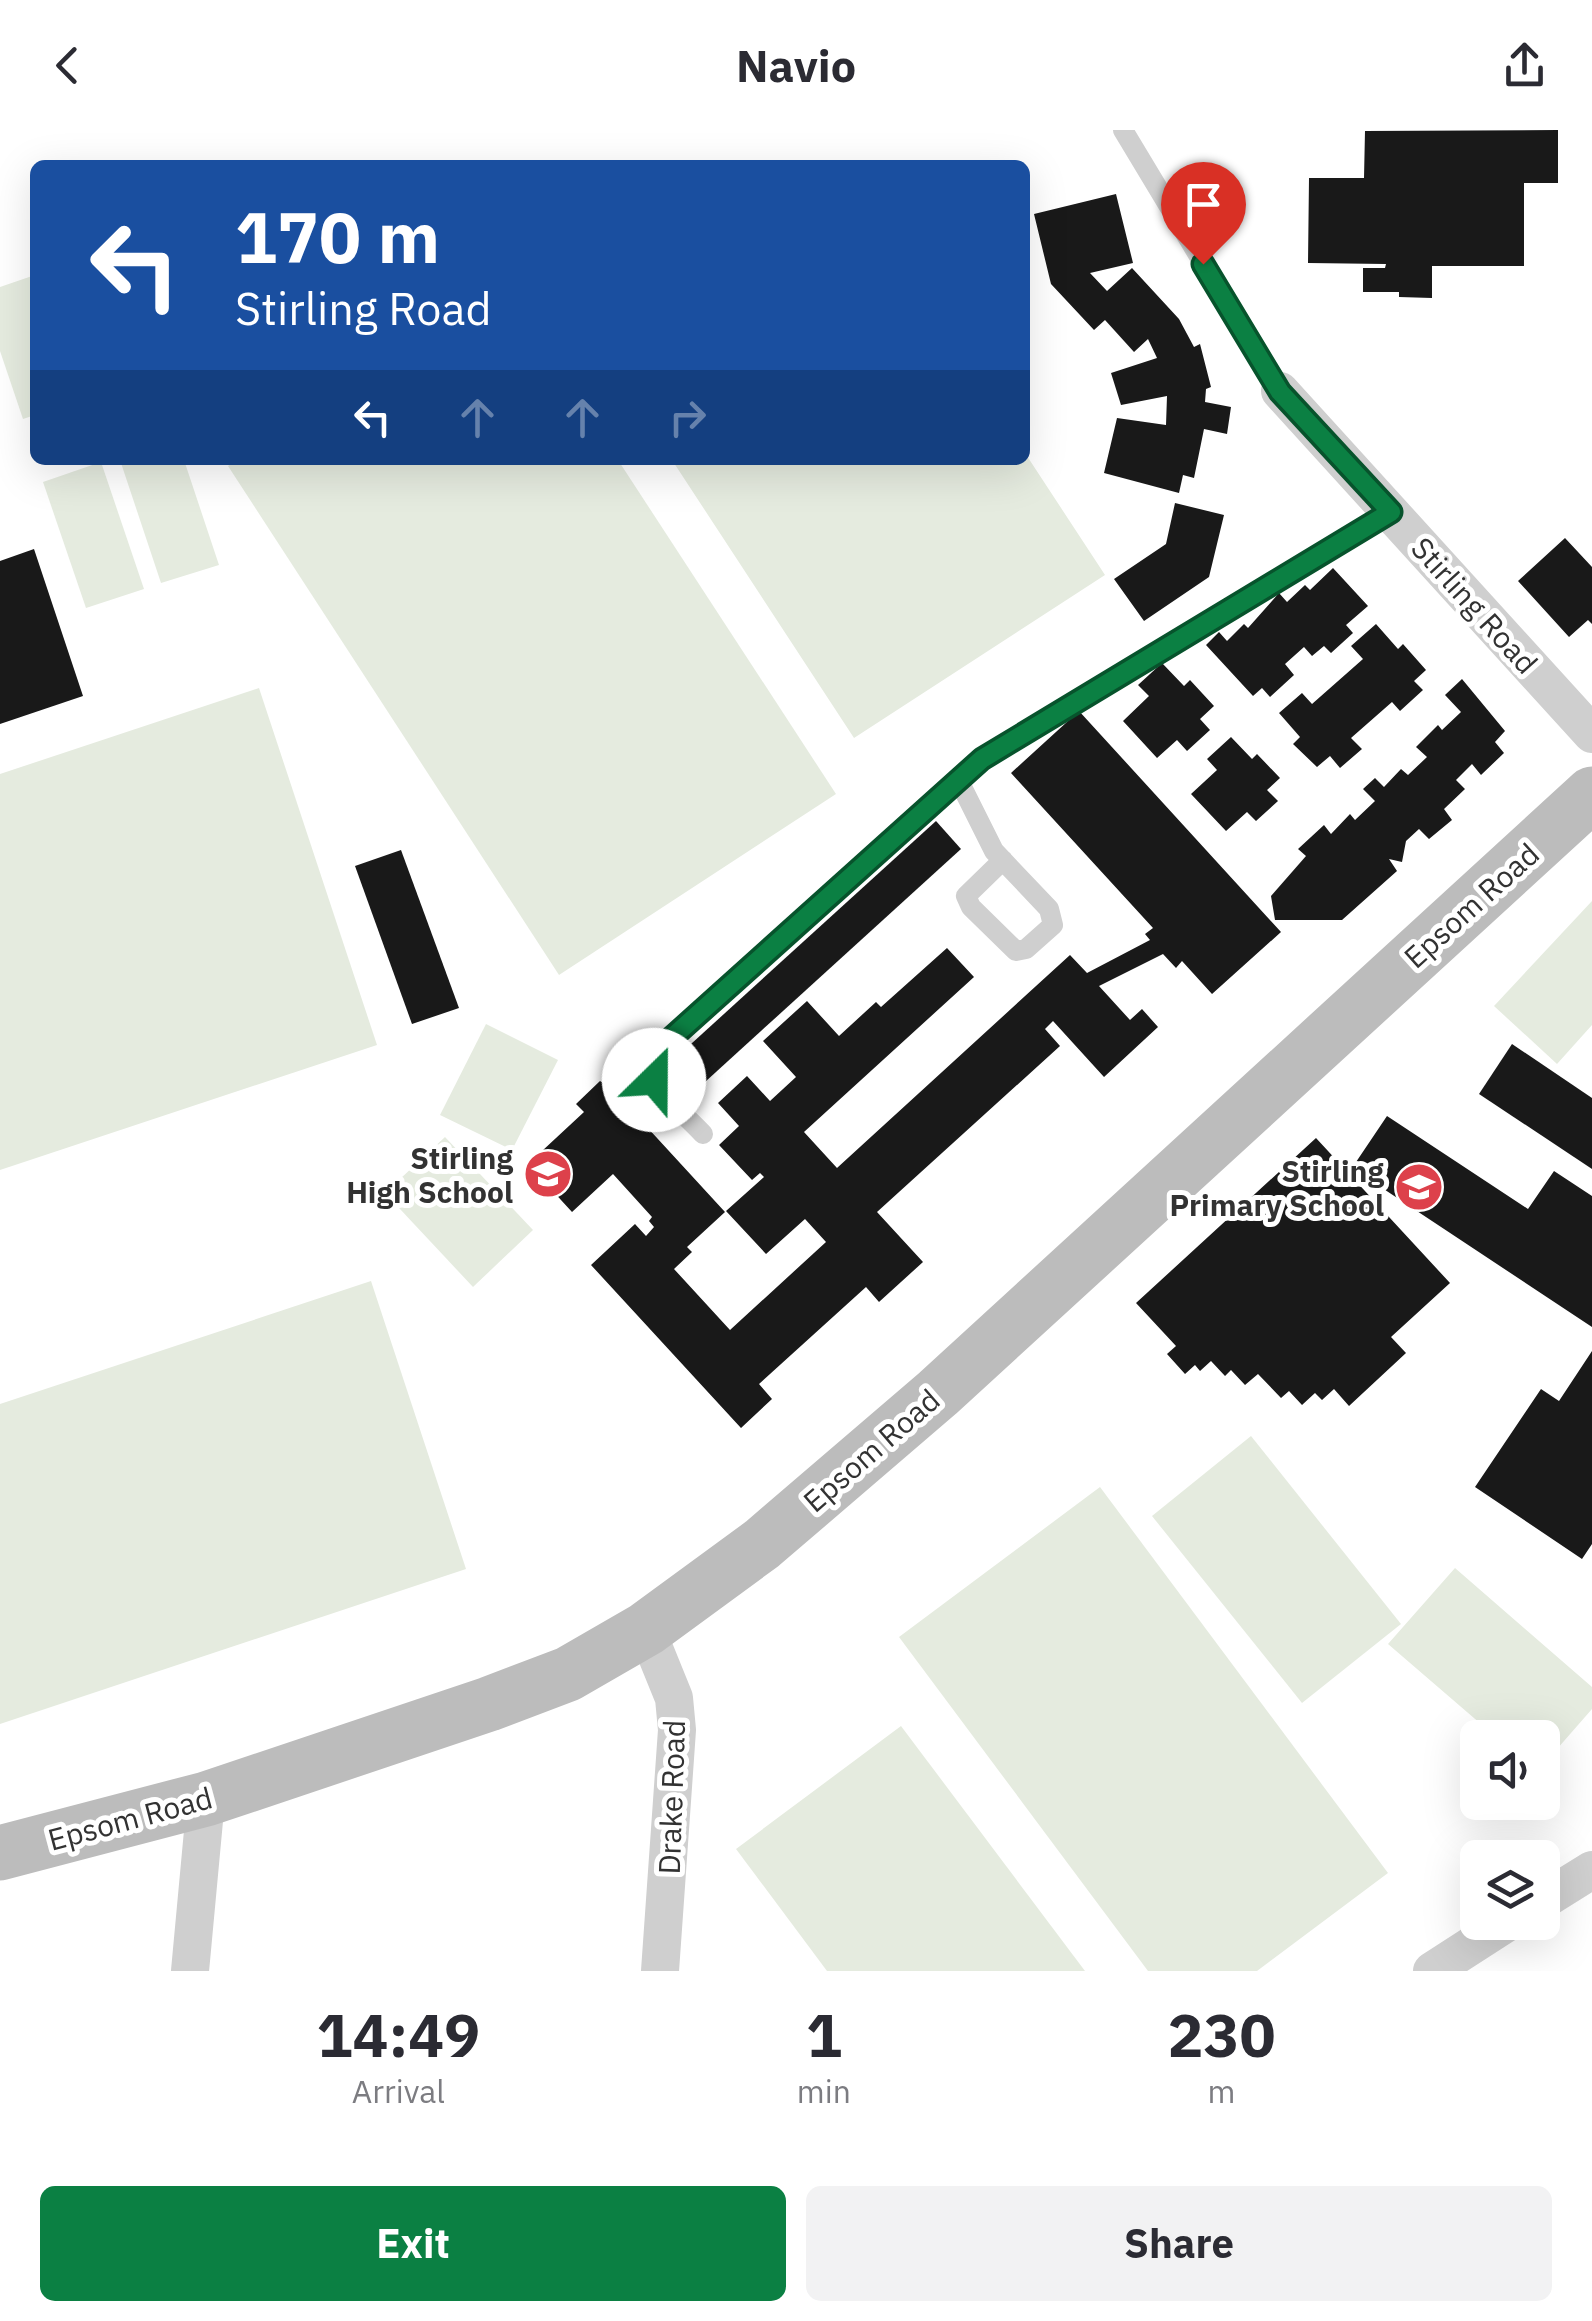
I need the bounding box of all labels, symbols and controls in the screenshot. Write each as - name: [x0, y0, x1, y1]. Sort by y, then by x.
- text: Navio: [736, 36, 856, 94]
- icon: back: [40, 38, 95, 93]
- icon: share: [1497, 38, 1552, 93]
- pin: [1161, 162, 1246, 265]
- icon: arrive: [1176, 177, 1231, 232]
- text: 170 m: [235, 191, 440, 282]
- icon: left: [70, 200, 200, 330]
- text: Stirling Road: [235, 279, 492, 337]
- icon: left: [345, 390, 400, 445]
- icon: ahead: [450, 390, 505, 445]
- icon: ahead: [555, 390, 610, 445]
- icon: right: [660, 390, 715, 445]
- street label: Stirling Road: [1403, 528, 1547, 682]
- street label: Epsom Road: [1395, 834, 1547, 976]
- position arrow: [602, 1028, 706, 1132]
- place label: Stirling High School: [346, 1138, 513, 1211]
- school or university icon: Stirling High School: [522, 1148, 574, 1200]
- place label: Stirling Primary School: [1170, 1151, 1384, 1224]
- school or university icon: Stirling Primary School: [1393, 1161, 1445, 1213]
- street label: Epsom Road: [795, 1380, 947, 1520]
- street label: Drake Road: [649, 1719, 693, 1875]
- map controls: [1460, 1720, 1560, 1940]
- button: sound: [1460, 1720, 1560, 1820]
- street label: Epsom Road: [44, 1777, 216, 1859]
- button: layers: [1460, 1840, 1560, 1940]
- text: 14:49: [317, 1995, 480, 2074]
- text: 1: [806, 1995, 842, 2074]
- text: 230: [1167, 1995, 1275, 2074]
- text: Arrival: [352, 2070, 445, 2112]
- text: min: [797, 2070, 851, 2112]
- text: m: [1208, 2070, 1235, 2112]
- button: Exit: [40, 2186, 786, 2301]
- button: Share: [806, 2186, 1552, 2301]

